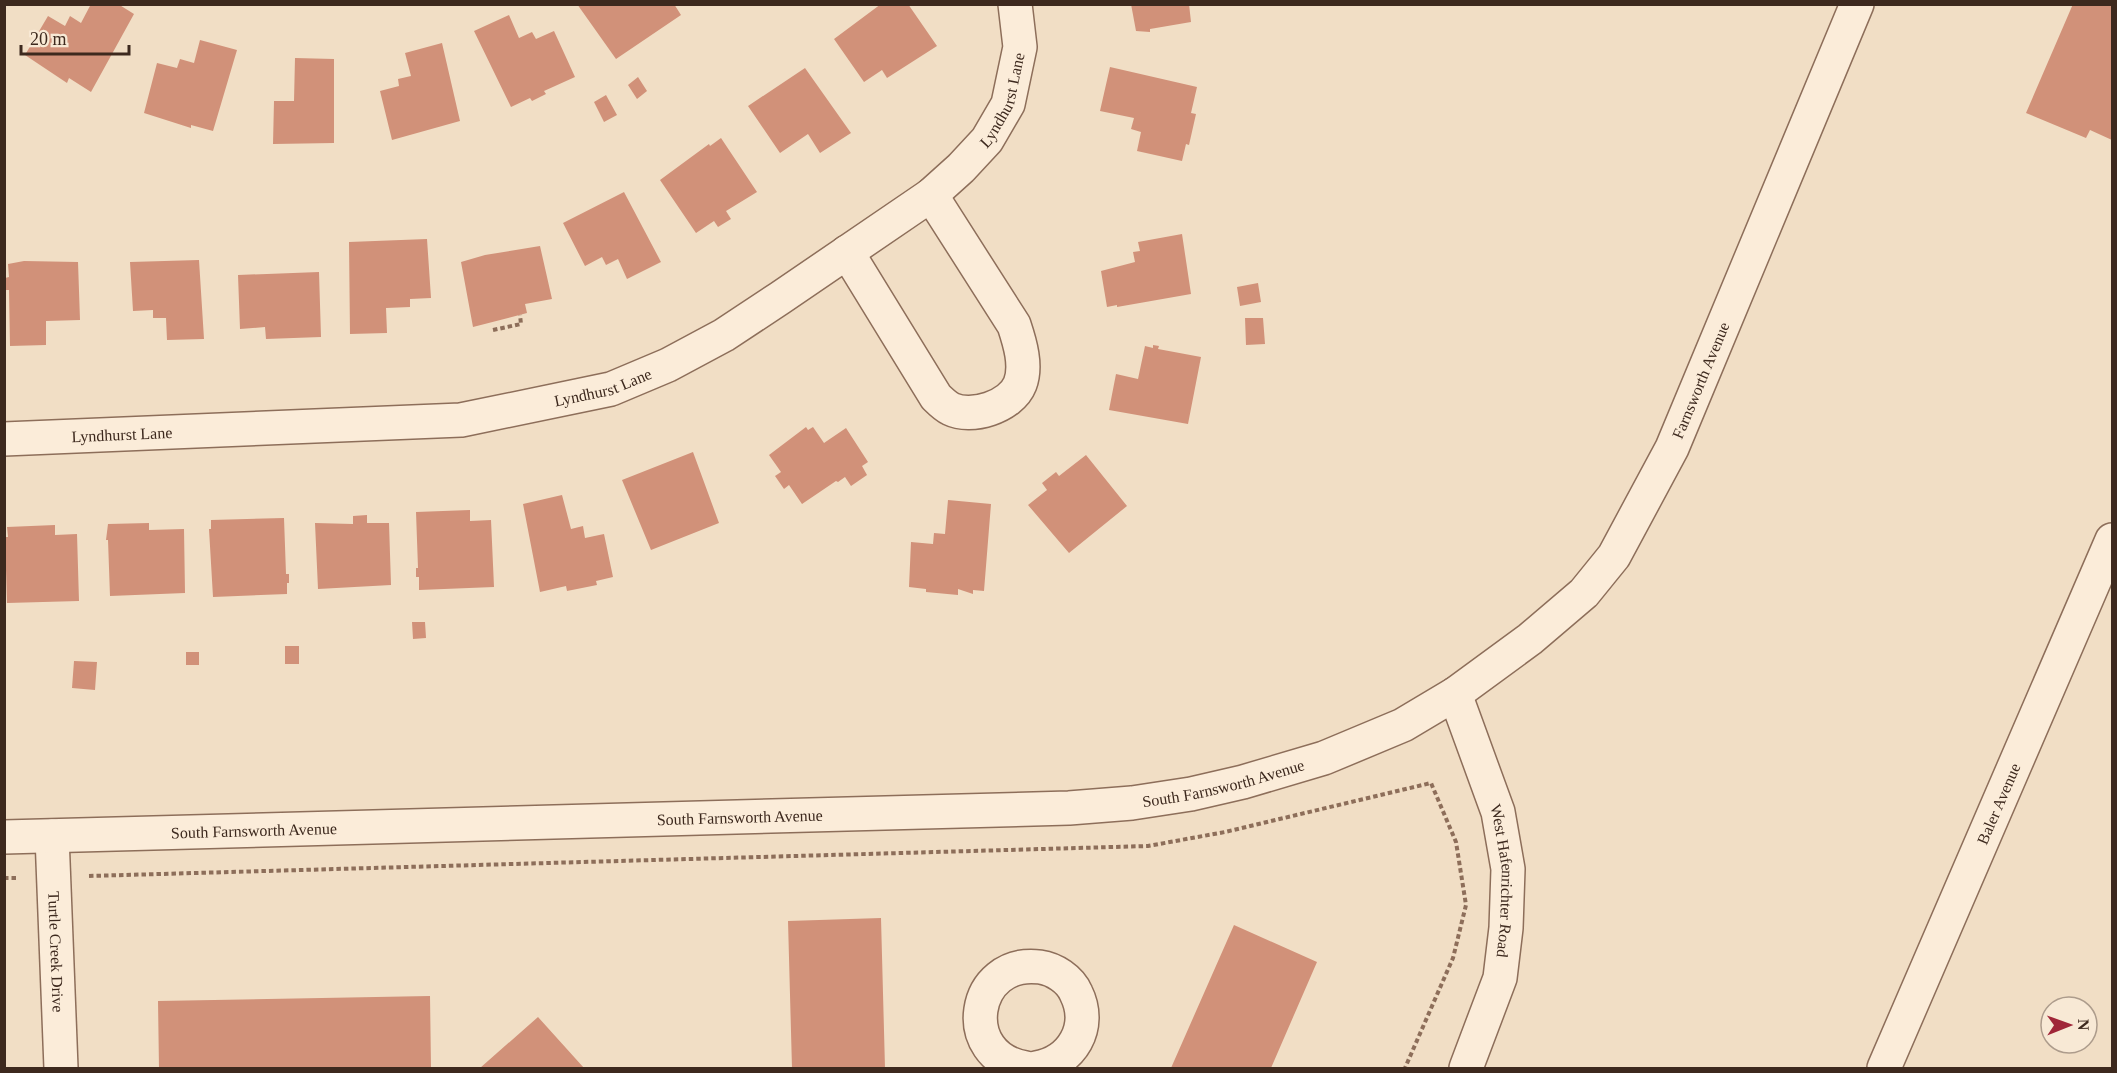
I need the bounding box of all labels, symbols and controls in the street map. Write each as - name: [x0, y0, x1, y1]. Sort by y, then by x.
- scale bar: [21, 18, 129, 56]
- text: 20 m: [30, 29, 67, 49]
- street label: Lyndhurst Lane: [976, 51, 1028, 151]
- street label: Farnsworth Avenue: [1669, 319, 1733, 441]
- street label: Lyndhurst Lane: [553, 365, 654, 410]
- street label: Lyndhurst Lane: [71, 424, 173, 446]
- street label: South Farnsworth Avenue: [1141, 756, 1306, 810]
- street label: Baler Avenue: [1974, 761, 2024, 847]
- street label: West Hafenrichter Road: [1487, 802, 1516, 958]
- street label: South Farnsworth Avenue: [657, 807, 823, 828]
- street label: South Farnsworth Avenue: [171, 820, 337, 841]
- street label: Turtle Creek Drive: [45, 891, 67, 1013]
- north arrow: [2039, 995, 2099, 1055]
- text: N: [2075, 1019, 2092, 1031]

